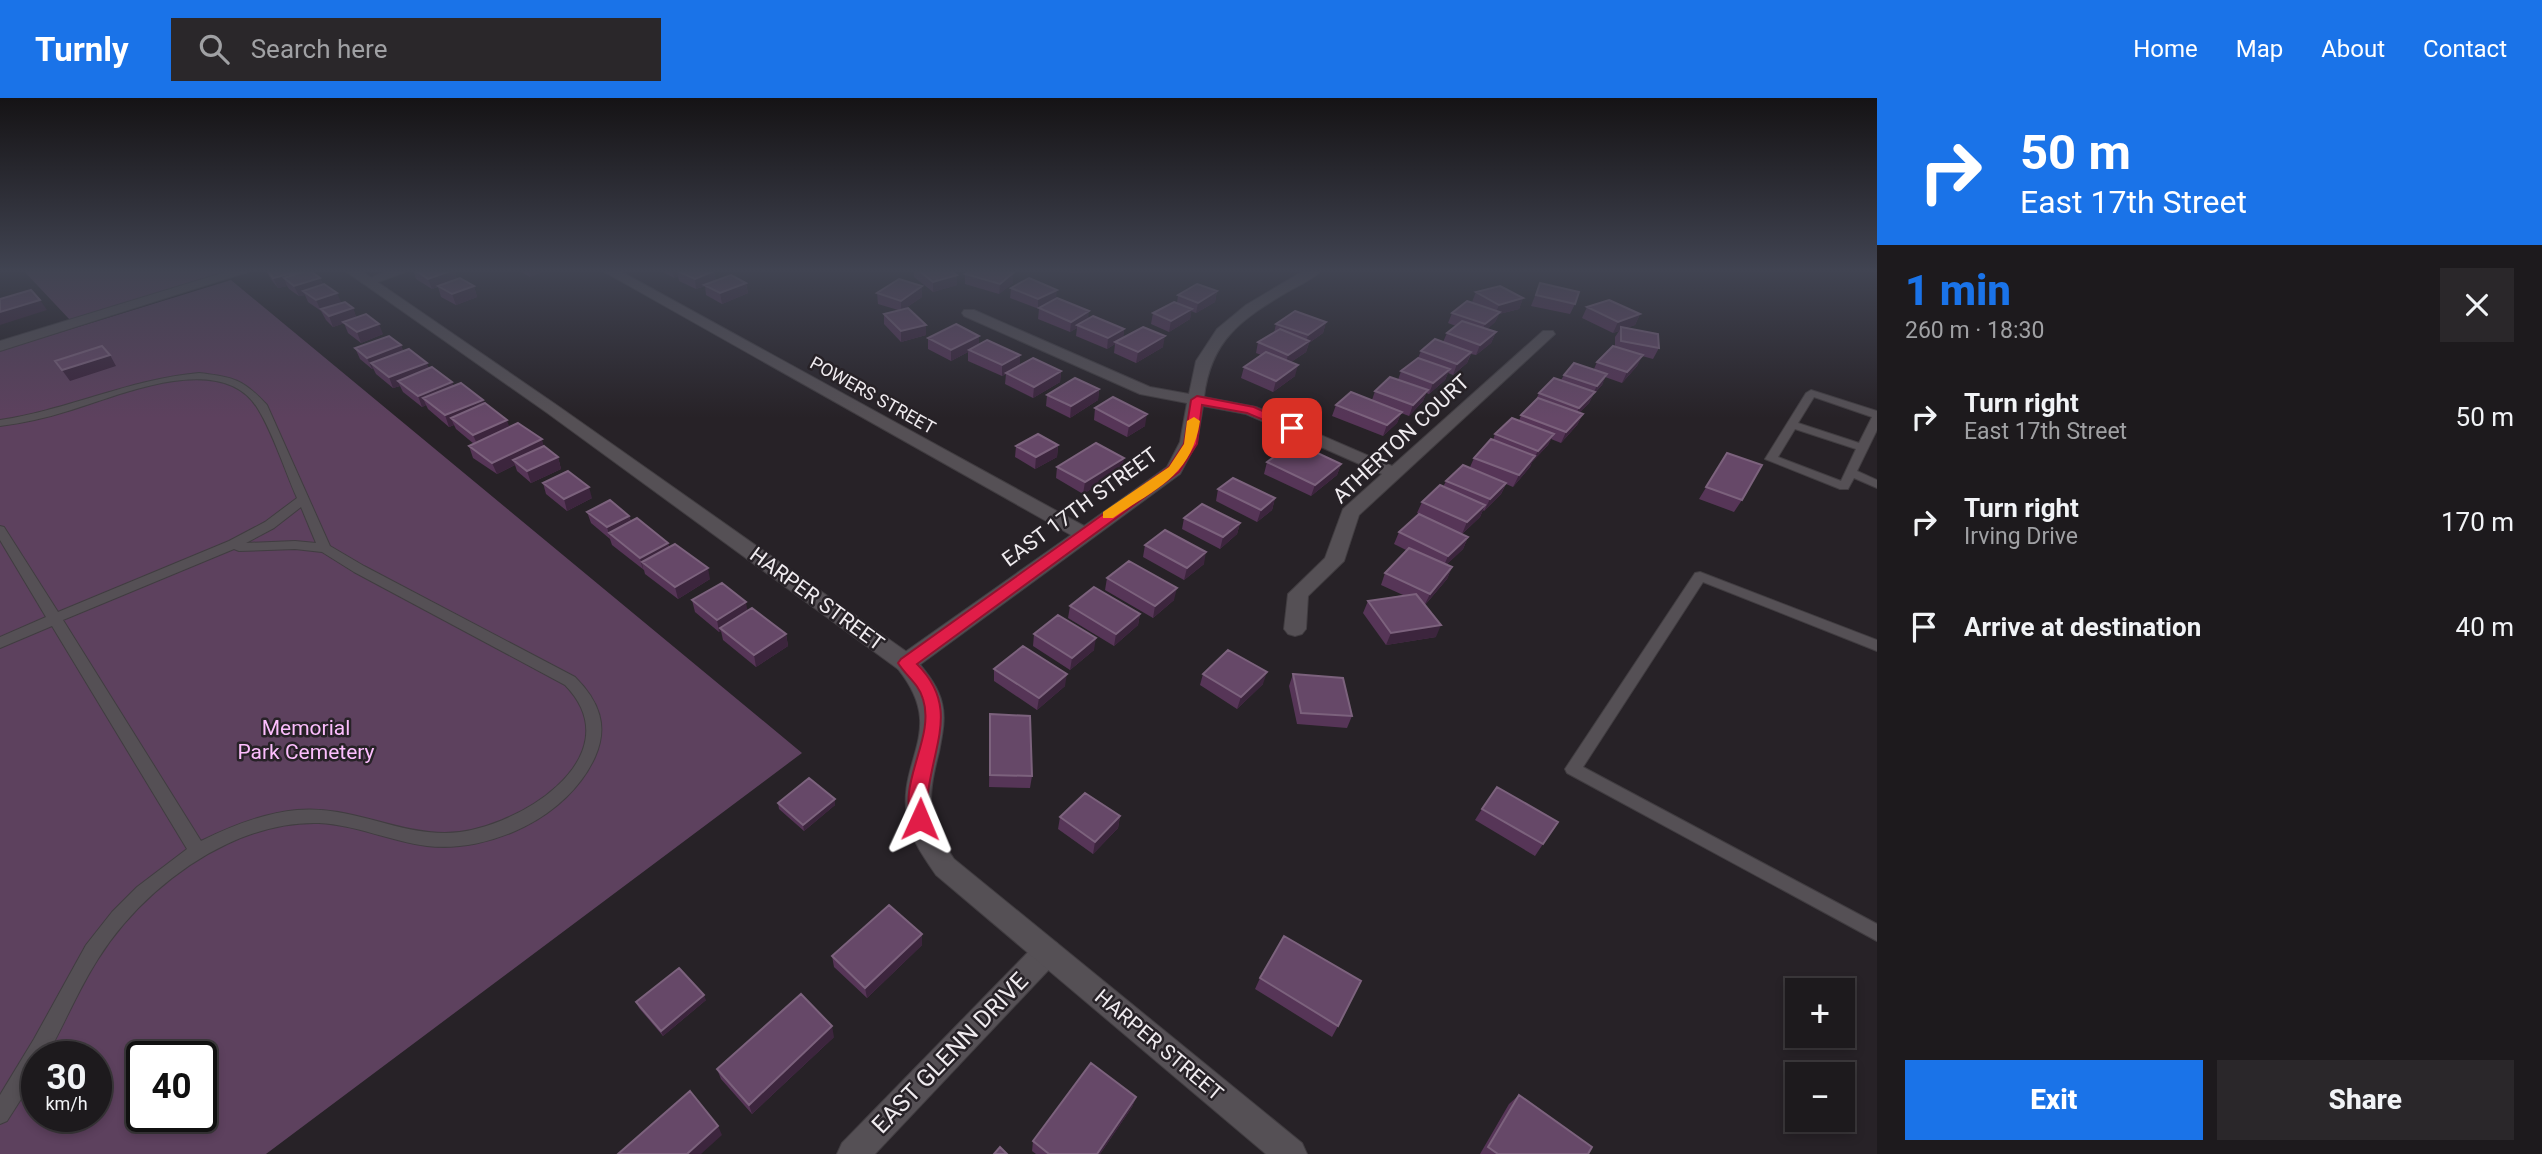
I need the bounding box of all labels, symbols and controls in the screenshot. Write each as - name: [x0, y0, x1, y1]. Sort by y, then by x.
- search box: [171, 18, 661, 81]
- text: Turnly: [35, 30, 129, 69]
- icon: search: [195, 30, 233, 68]
- text: Search here: [251, 34, 387, 64]
- text: Home: [2133, 35, 2198, 63]
- text: Map: [2236, 35, 2283, 63]
- text: About: [2321, 35, 2385, 63]
- text: Contact: [2423, 35, 2507, 63]
- text: 50 m: [2020, 124, 2131, 181]
- icon: right: [1905, 126, 1996, 217]
- text: East 17th Street: [2020, 183, 2247, 221]
- text: 1 min: [1905, 266, 2011, 315]
- button: close: [2440, 268, 2514, 342]
- text: 260 m · 18:30: [1905, 317, 2044, 344]
- street label: POWERS STREET: [807, 352, 940, 438]
- street label: ATHERTON COURT: [1328, 369, 1474, 508]
- text: Turn right: [1964, 388, 2079, 418]
- pin: [1262, 398, 1322, 458]
- icon: right: [1905, 398, 1943, 436]
- text: 50 m: [2456, 402, 2514, 432]
- icon: arrive: [1273, 409, 1311, 447]
- text: East 17th Street: [1964, 418, 2127, 445]
- street label: EAST 17TH STREET: [998, 442, 1163, 571]
- text: Turn right: [1964, 493, 2079, 523]
- icon: right: [1905, 503, 1943, 541]
- text: 170 m: [2441, 507, 2514, 537]
- text: Irving Drive: [1964, 523, 2078, 550]
- street label: HARPER STREET: [745, 542, 889, 656]
- icon: arrive: [1905, 608, 1943, 646]
- text: Arrive at destination: [1964, 612, 2201, 642]
- text: 40 m: [2456, 612, 2514, 642]
- park label: Memorial Park Cemetery: [237, 716, 375, 764]
- position arrow: [883, 782, 957, 856]
- street label: EAST GLENN DRIVE: [866, 967, 1034, 1139]
- map controls: [1785, 978, 1855, 1132]
- button: +: [1785, 978, 1855, 1048]
- street label: HARPER STREET: [1090, 984, 1228, 1106]
- speed limit sign: 40: [126, 1041, 217, 1132]
- text: 30: [46, 1057, 87, 1098]
- button: Exit: [1905, 1060, 2203, 1140]
- button: Share: [2217, 1060, 2514, 1140]
- button: −: [1785, 1062, 1855, 1132]
- text: km/h: [45, 1093, 88, 1114]

